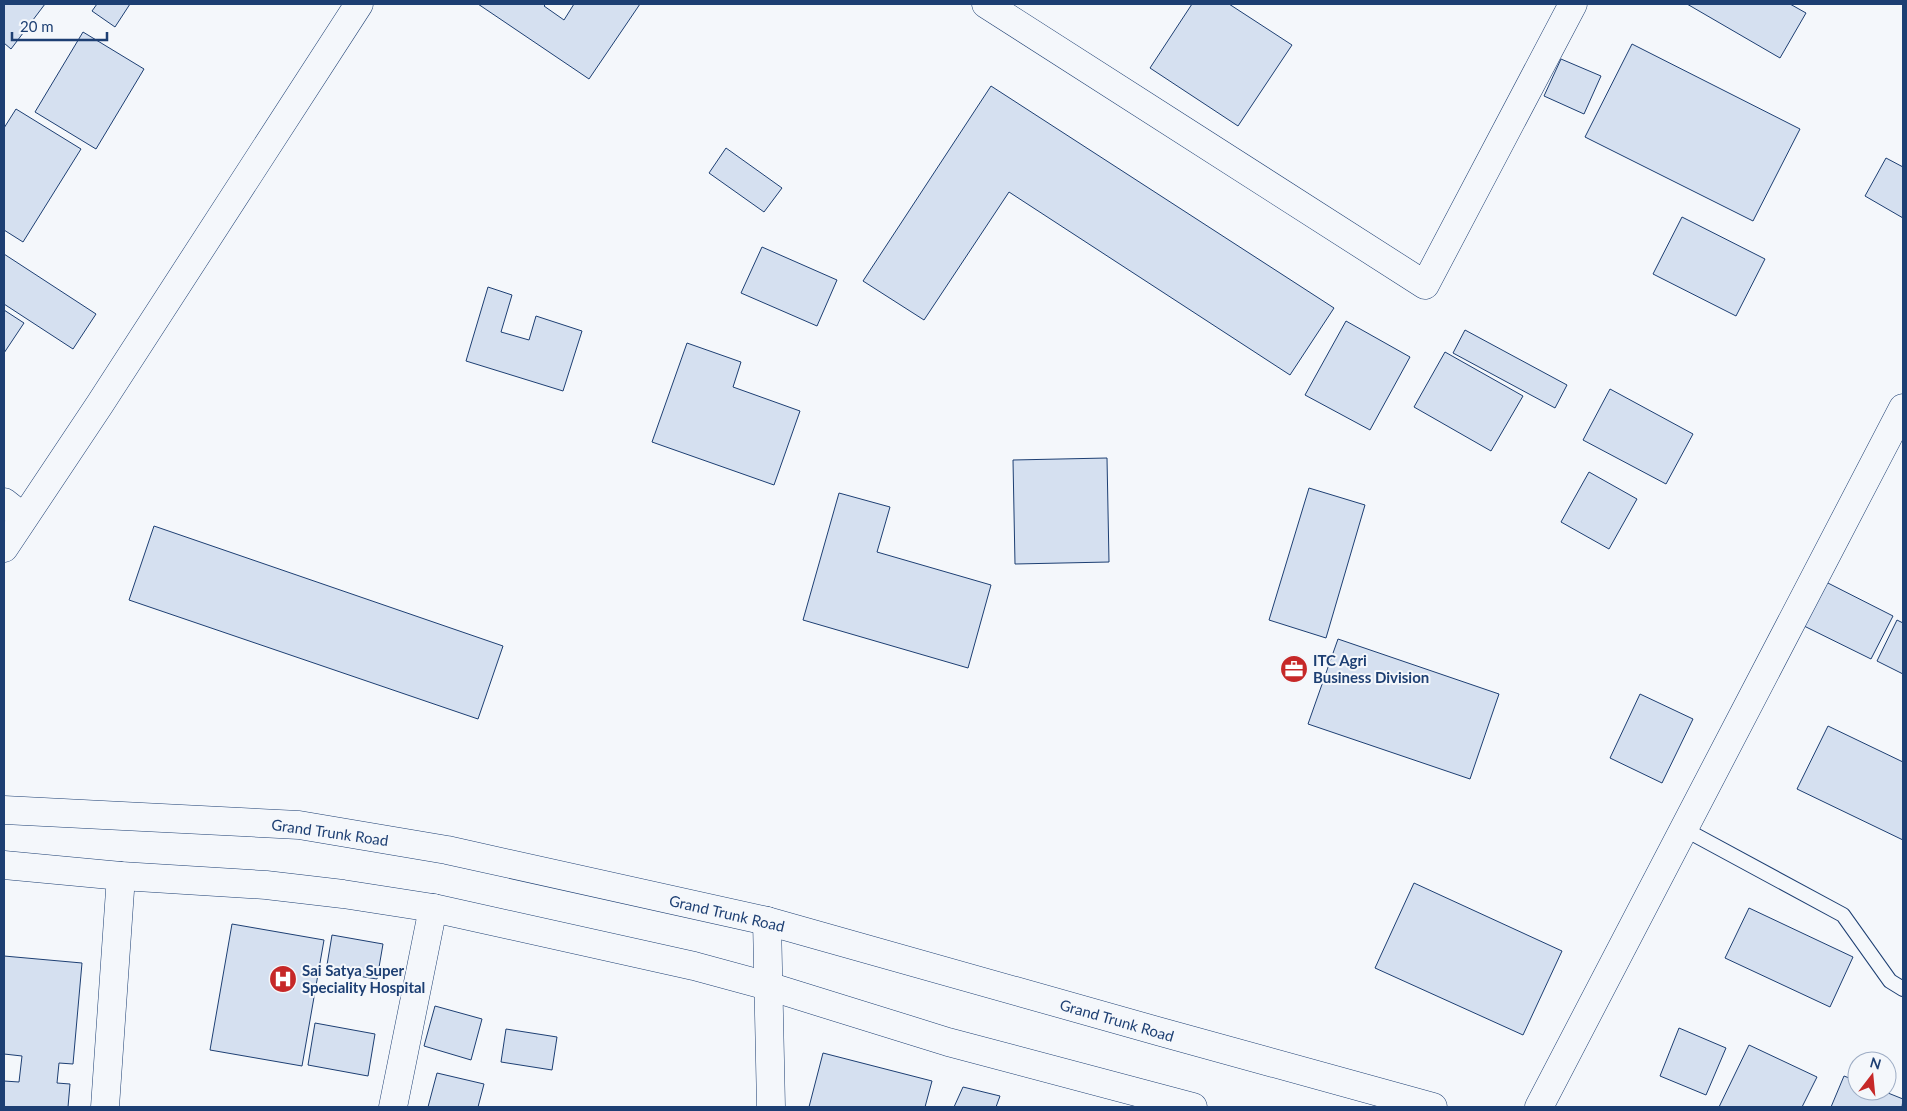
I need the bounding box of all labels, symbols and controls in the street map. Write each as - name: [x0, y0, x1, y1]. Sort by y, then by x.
- scale bar: [12, 10, 108, 42]
- text: 20 m: [20, 17, 54, 35]
- place label: ITC Agri Business Division: [1313, 651, 1429, 686]
- office icon: ITC Agri Business Division: [1279, 654, 1309, 684]
- street label: Grand Trunk Road: [270, 815, 390, 849]
- street label: Grand Trunk Road: [668, 891, 786, 935]
- place label: Sai Satya Super Speciality Hospital: [302, 961, 425, 996]
- hospital icon: Sai Satya Super Speciality Hospital: [268, 964, 298, 994]
- street label: Grand Trunk Road: [1058, 995, 1176, 1045]
- north arrow: [1847, 1051, 1897, 1101]
- text: N: [1868, 1053, 1883, 1073]

